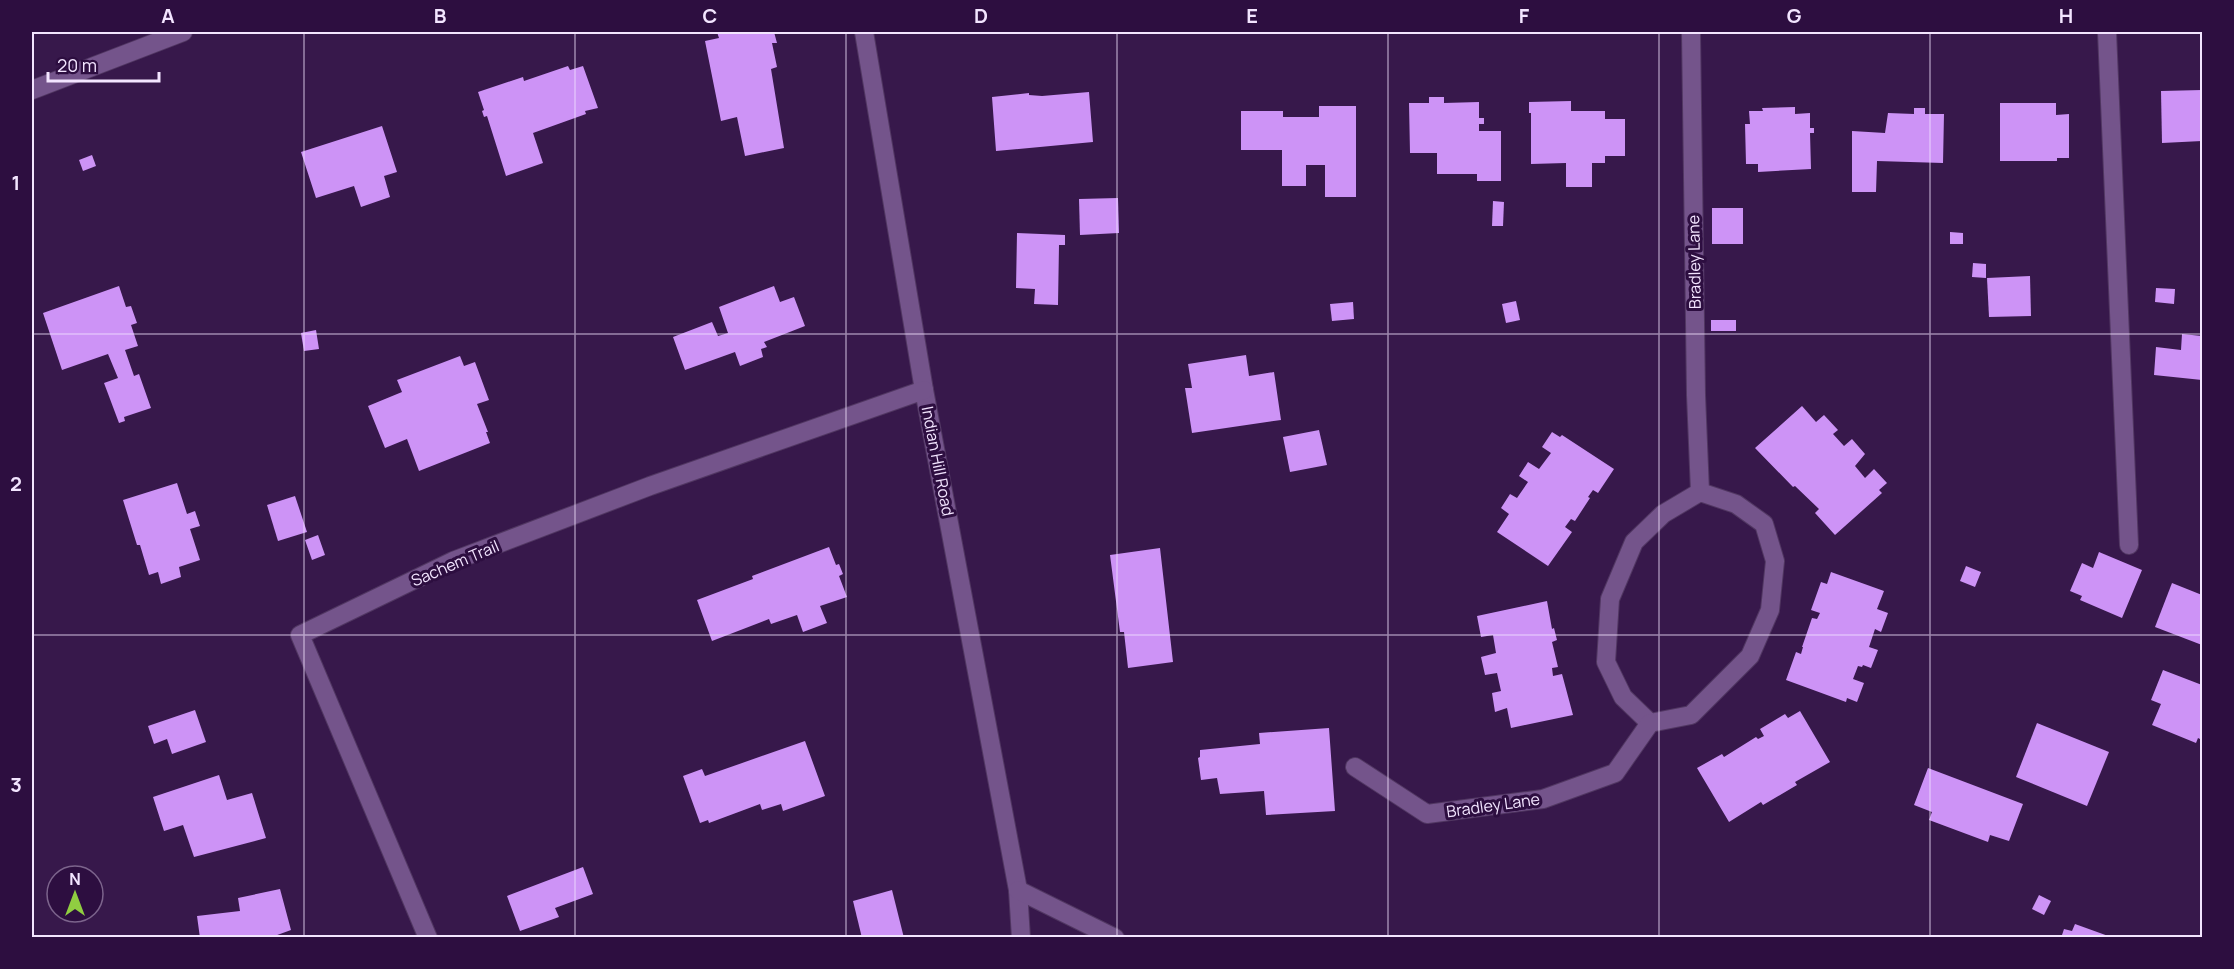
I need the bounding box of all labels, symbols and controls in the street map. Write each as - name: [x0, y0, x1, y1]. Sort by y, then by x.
- text: A: [161, 2, 175, 29]
- text: B: [434, 2, 447, 29]
- text: C: [703, 2, 717, 29]
- text: D: [974, 2, 988, 29]
- text: E: [1246, 2, 1258, 29]
- text: F: [1519, 2, 1530, 29]
- text: G: [1787, 2, 1802, 29]
- text: H: [2059, 2, 2073, 29]
- scale bar: [48, 45, 159, 83]
- text: 20 m: [57, 53, 97, 77]
- text: 1: [12, 169, 20, 196]
- street label: Bradley Lane: [1682, 215, 1706, 309]
- street label: Indian Hill Road: [917, 404, 959, 518]
- text: 2: [10, 470, 22, 497]
- street label: Sachem Trail: [408, 535, 502, 591]
- text: 3: [10, 771, 22, 798]
- street label: Bradley Lane: [1445, 788, 1541, 822]
- north arrow: [45, 864, 105, 924]
- text: N: [69, 868, 81, 890]

